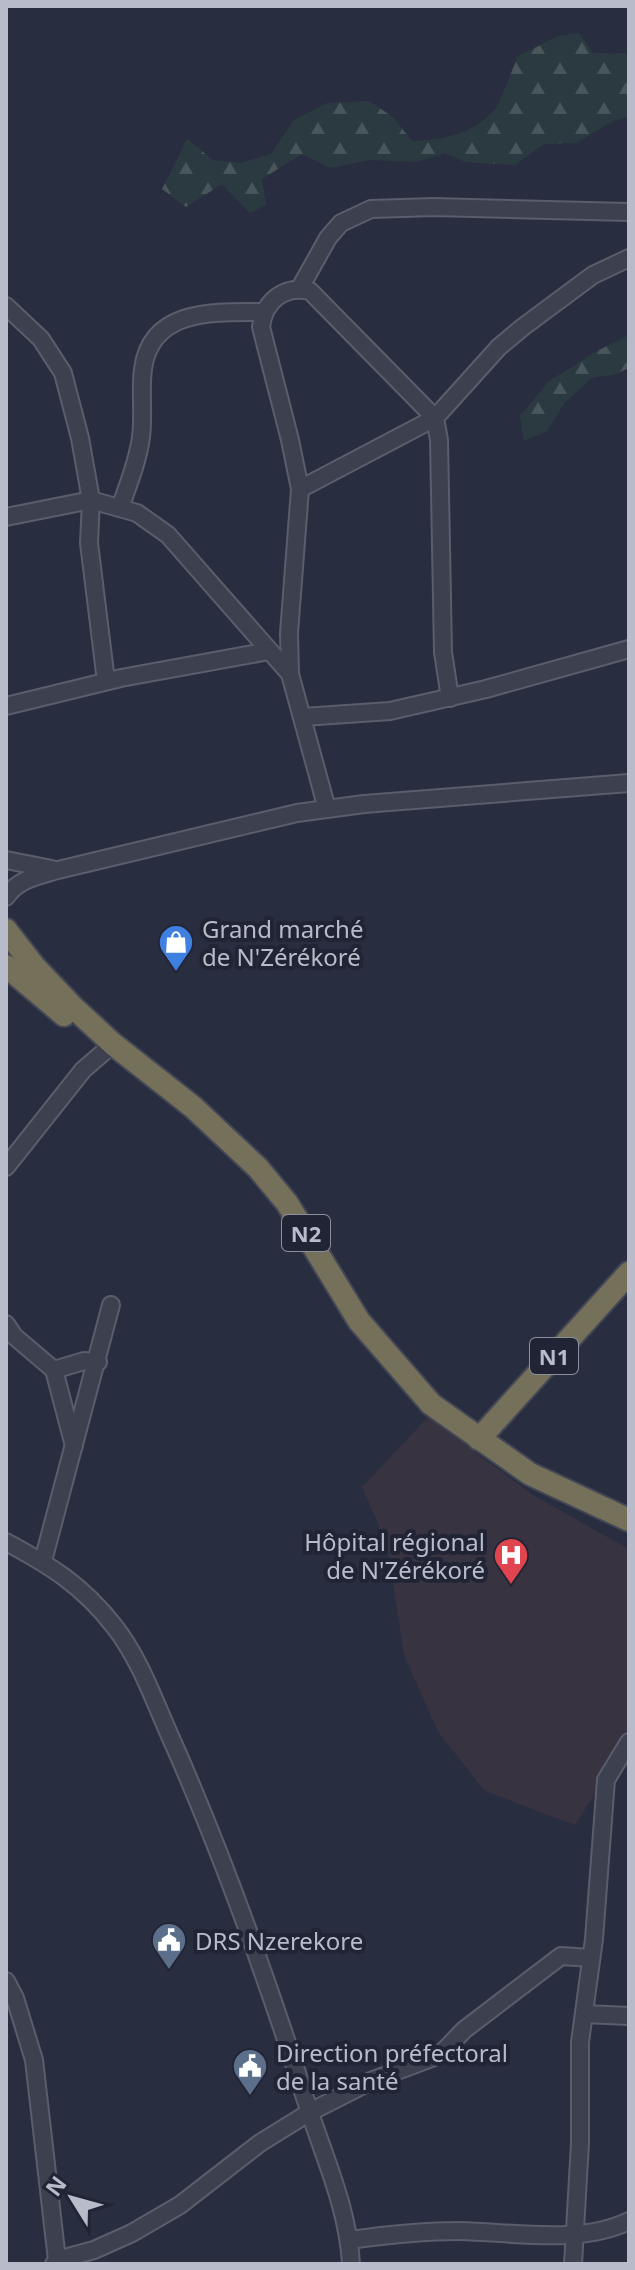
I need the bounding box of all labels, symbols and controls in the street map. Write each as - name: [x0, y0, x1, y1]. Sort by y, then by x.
- place label: Grand marché de N'Zérékoré: [202, 912, 363, 973]
- shop icon: Grand marché de N'Zérékoré: [157, 923, 195, 973]
- road number: N2: [282, 1215, 330, 1251]
- road number: N1: [530, 1338, 578, 1374]
- place label: Hôpital régional de N'Zérékoré: [304, 1525, 485, 1586]
- hospital icon: Hôpital régional de N'Zérékoré: [492, 1536, 530, 1586]
- public building icon: DRS Nzerekore: [150, 1921, 188, 1971]
- place label: DRS Nzerekore: [195, 1924, 363, 1957]
- place label: Direction préfectoral de la santé: [276, 2036, 508, 2097]
- public building icon: Direction préfectoral de la santé: [231, 2047, 269, 2097]
- north arrow: [32, 2158, 112, 2238]
- text: N: [38, 2169, 73, 2202]

